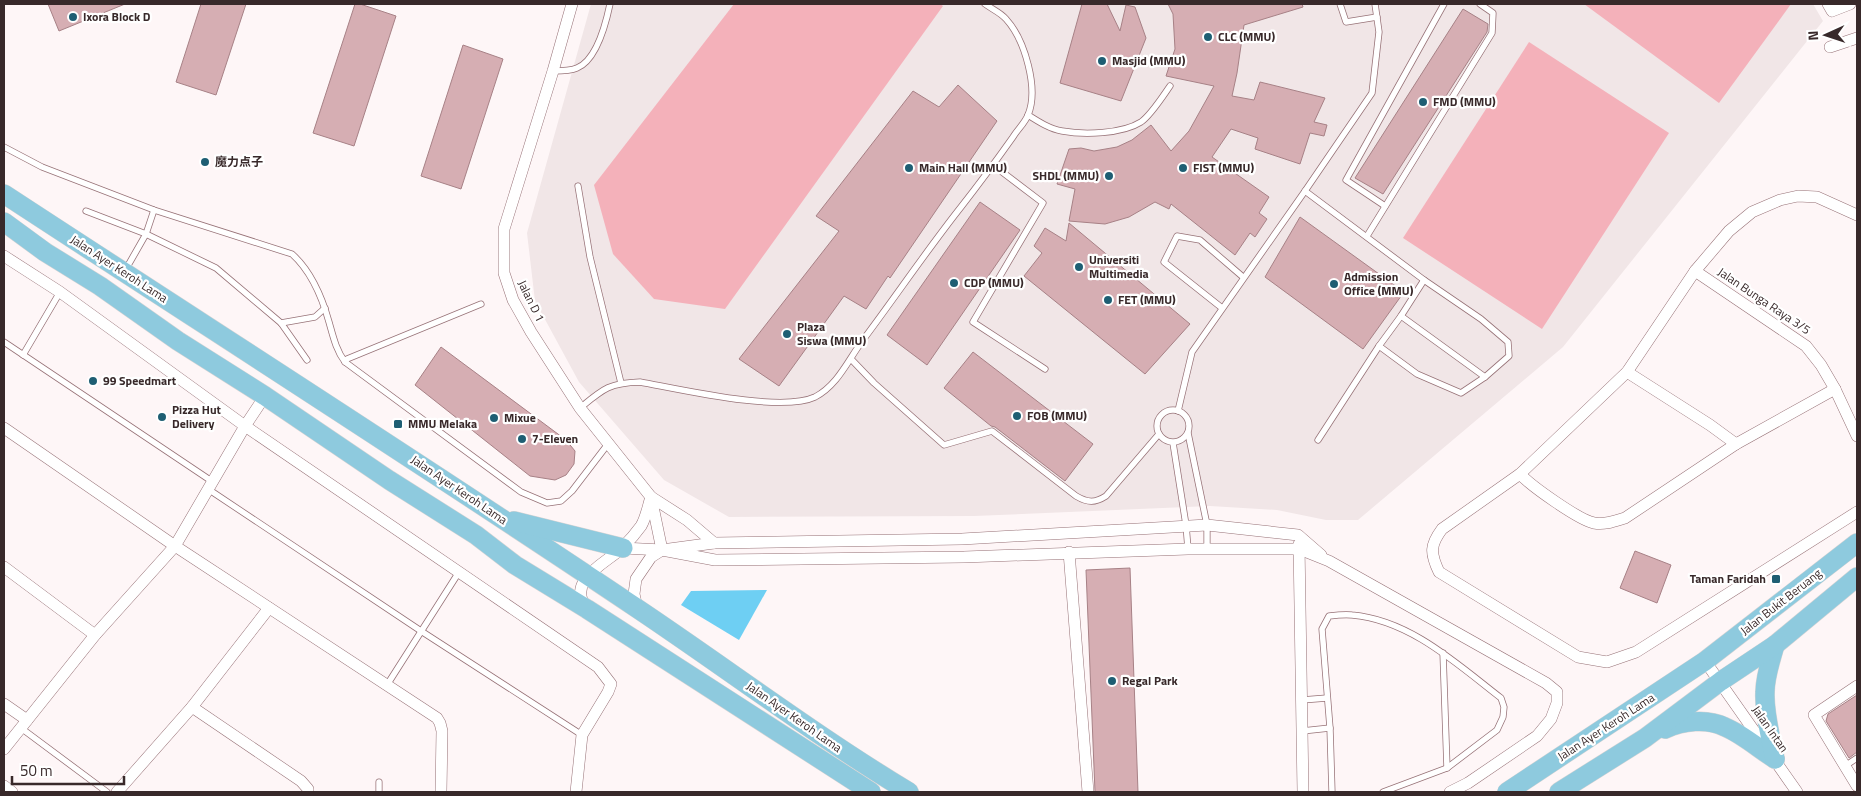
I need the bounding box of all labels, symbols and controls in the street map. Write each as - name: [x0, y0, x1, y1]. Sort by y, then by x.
- place label: Ixora Block D: [83, 7, 151, 26]
- north arrow: [1801, 10, 1851, 60]
- marker: Ixora Block D: [67, 11, 79, 23]
- place label: CLC (MMU): [1218, 27, 1275, 46]
- text: N: [1802, 30, 1823, 41]
- marker: CLC (MMU): [1202, 31, 1214, 43]
- place label: Masjid (MMU): [1112, 51, 1186, 70]
- marker: Masjid (MMU): [1096, 55, 1108, 67]
- place label: FMD (MMU): [1433, 92, 1496, 111]
- marker: FMD (MMU): [1417, 96, 1429, 108]
- place label: 魔力点子: [215, 152, 263, 171]
- marker: 魔力点子: [199, 156, 211, 168]
- place label: Main Hall (MMU): [919, 158, 1007, 177]
- place label: FIST (MMU): [1193, 158, 1254, 177]
- marker: Main Hall (MMU): [903, 162, 915, 174]
- marker: FIST (MMU): [1177, 162, 1189, 174]
- place label: SHDL (MMU): [1033, 166, 1099, 185]
- marker: SHDL (MMU): [1103, 170, 1115, 182]
- street label: Jalan Ayer Keroh Lama: [67, 230, 172, 307]
- place label: Universiti Multimedia: [1089, 250, 1149, 283]
- marker: Universiti Multimedia: [1073, 261, 1085, 273]
- street label: Jalan Bunga Raya 3/5: [1714, 262, 1815, 339]
- place label: Admission Office (MMU): [1344, 267, 1414, 300]
- place label: CDP (MMU): [964, 273, 1024, 292]
- street label: Jalan D 1: [513, 277, 550, 325]
- marker: CDP (MMU): [948, 277, 960, 289]
- marker: Admission Office (MMU): [1328, 278, 1340, 290]
- place label: FET (MMU): [1118, 290, 1176, 309]
- marker: FET (MMU): [1102, 294, 1114, 306]
- place label: Plaza Siswa (MMU): [797, 317, 866, 350]
- marker: Plaza Siswa (MMU): [781, 328, 793, 340]
- place label: 99 Speedmart: [103, 371, 177, 390]
- marker: 99 Speedmart: [87, 375, 99, 387]
- place label: Pizza Hut Delivery: [172, 400, 222, 433]
- place label: FOB (MMU): [1027, 406, 1087, 425]
- place label: Mixue: [504, 408, 536, 427]
- marker: FOB (MMU): [1011, 410, 1023, 422]
- marker: Pizza Hut Delivery: [156, 411, 168, 423]
- marker: Mixue: [488, 412, 500, 424]
- place label: MMU Melaka: [408, 414, 477, 433]
- marker: MMU Melaka: [392, 418, 404, 430]
- place label: 7-Eleven: [532, 429, 578, 448]
- marker: 7-Eleven: [516, 433, 528, 445]
- street label: Jalan Ayer Keroh Lama: [407, 450, 511, 529]
- street label: Jalan Bukit Beruang: [1736, 564, 1826, 640]
- place label: Taman Faridah: [1690, 569, 1766, 588]
- marker: Taman Faridah: [1770, 573, 1782, 585]
- place label: Regal Park: [1122, 671, 1178, 690]
- marker: Regal Park: [1106, 675, 1118, 687]
- street label: Jalan Ayer Keroh Lama: [743, 676, 846, 757]
- street label: Jalan Ayer Keroh Lama: [1553, 688, 1658, 765]
- street label: Jalan Intan: [1747, 701, 1794, 756]
- scale bar: [12, 754, 125, 786]
- text: 50 m: [20, 759, 53, 782]

